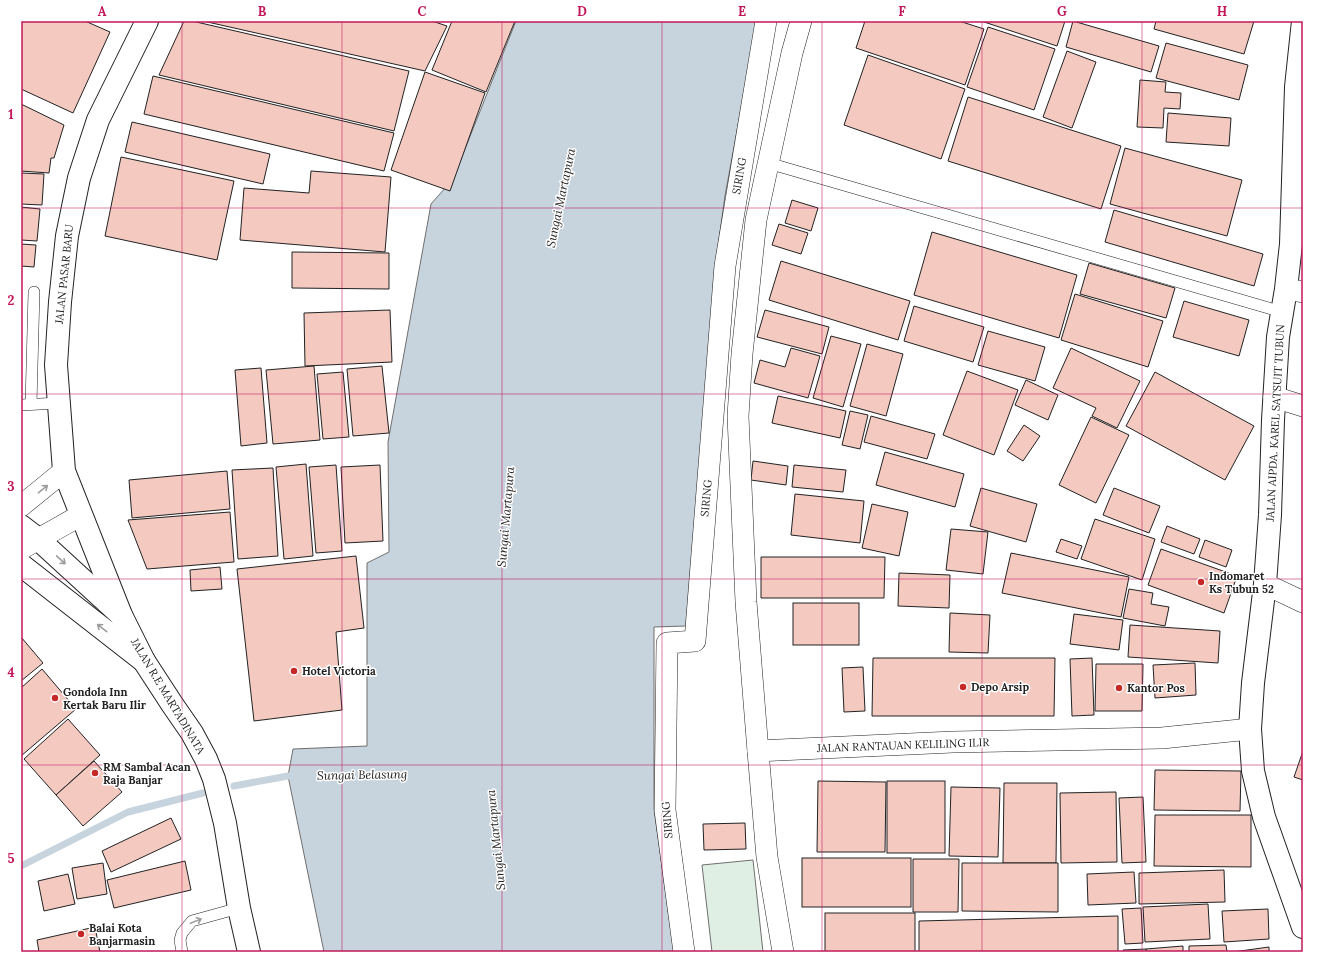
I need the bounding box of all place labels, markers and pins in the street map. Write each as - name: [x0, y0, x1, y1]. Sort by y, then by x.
- place label: Indomaret Ks Tubun 52: [1209, 569, 1274, 596]
- marker: Indomaret Ks Tubun 52: [1196, 577, 1206, 587]
- place label: Hotel Victoria: [302, 664, 376, 678]
- marker: Hotel Victoria: [289, 666, 299, 676]
- place label: Depo Arsip: [971, 680, 1029, 694]
- place label: Kantor Pos: [1127, 681, 1185, 695]
- marker: Depo Arsip: [958, 682, 968, 692]
- marker: Kantor Pos: [1114, 683, 1124, 693]
- place label: Gondola Inn Kertak Baru Ilir: [63, 685, 147, 712]
- marker: Gondola Inn Kertak Baru Ilir: [50, 693, 60, 703]
- place label: RM Sambal Acan Raja Banjar: [103, 760, 191, 787]
- marker: RM Sambal Acan Raja Banjar: [90, 768, 100, 778]
- place label: Balai Kota Banjarmasin: [89, 921, 155, 948]
- marker: Balai Kota Banjarmasin: [76, 929, 86, 939]

